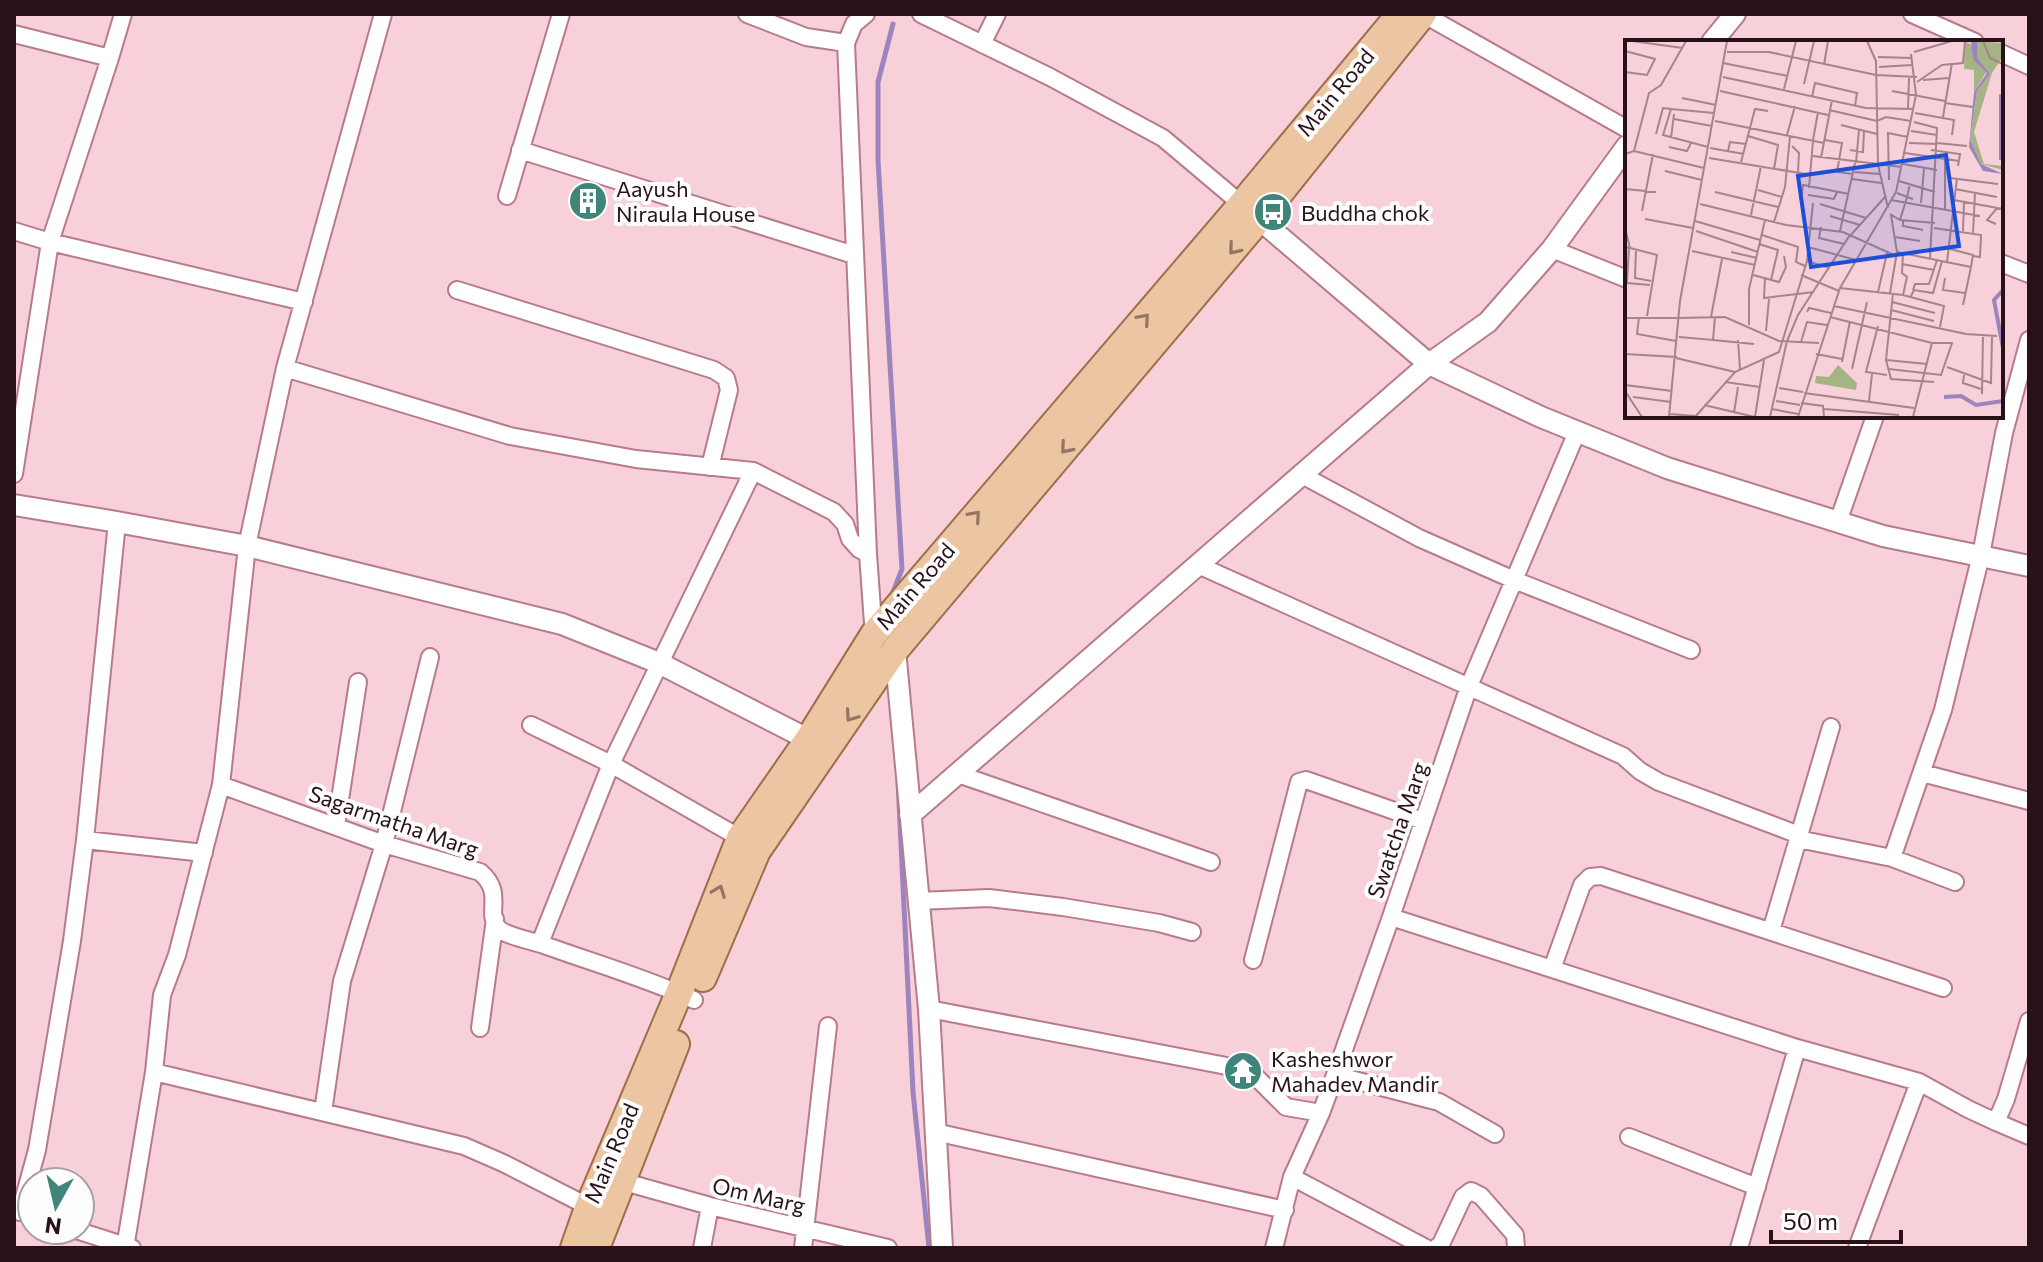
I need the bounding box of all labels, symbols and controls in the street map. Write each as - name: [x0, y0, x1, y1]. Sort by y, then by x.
- inset map: [1625, 40, 2003, 418]
- street label: Main Road: [1291, 43, 1379, 141]
- place label: Aayush Niraula House: [616, 175, 755, 227]
- building icon: Aayush Niraula House: [567, 180, 609, 222]
- bus stop icon: Buddha chok: [1252, 191, 1294, 233]
- place label: Buddha chok: [1301, 199, 1430, 226]
- one-way arrow: [1229, 240, 1244, 255]
- one-way arrow: [1134, 313, 1149, 328]
- one-way arrow: [1061, 439, 1076, 453]
- one-way arrow: [965, 511, 980, 525]
- street label: Main Road: [870, 537, 960, 635]
- one-way arrow: [846, 707, 861, 721]
- street label: Swatcha Marg: [1361, 758, 1433, 902]
- street label: Sagarmatha Marg: [306, 779, 482, 863]
- one-way arrow: [709, 884, 726, 898]
- place label: Kasheshwor Mahadev Mandir: [1271, 1045, 1439, 1097]
- temple icon: Kasheshwor Mahadev Mandir: [1222, 1050, 1264, 1092]
- street label: Main Road: [578, 1099, 644, 1207]
- north arrow: [16, 1166, 96, 1246]
- street label: Om Marg: [710, 1171, 808, 1219]
- scale bar: [1771, 1194, 1901, 1244]
- text: 50 m: [1783, 1206, 1838, 1235]
- text: N: [43, 1212, 63, 1241]

